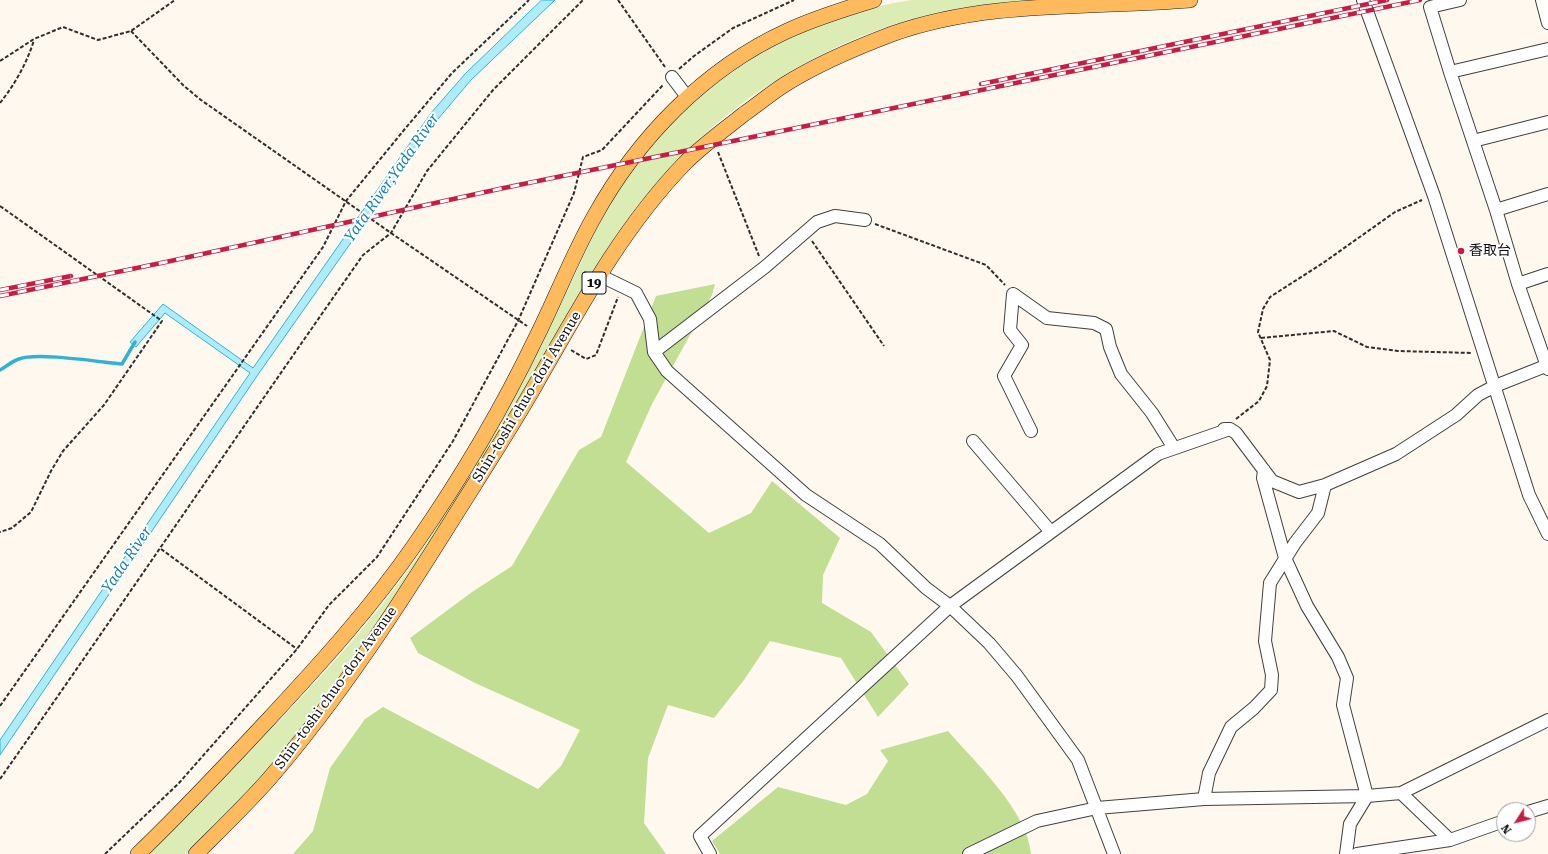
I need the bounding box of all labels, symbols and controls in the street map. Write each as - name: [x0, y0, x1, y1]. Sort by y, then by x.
- water label: Yata River;Yada River: [341, 110, 443, 246]
- place label: 香取台: [1469, 243, 1511, 259]
- marker: 香取台: [1456, 246, 1466, 256]
- road number: 19: [582, 272, 606, 294]
- street label: Shin-toshi chuo-dori Avenue: [469, 308, 585, 486]
- water label: Yada River: [98, 523, 156, 597]
- street label: Shin-toshi chuo-dori Avenue: [271, 604, 401, 772]
- north arrow: [1496, 802, 1536, 842]
- text: N: [1499, 822, 1514, 836]

